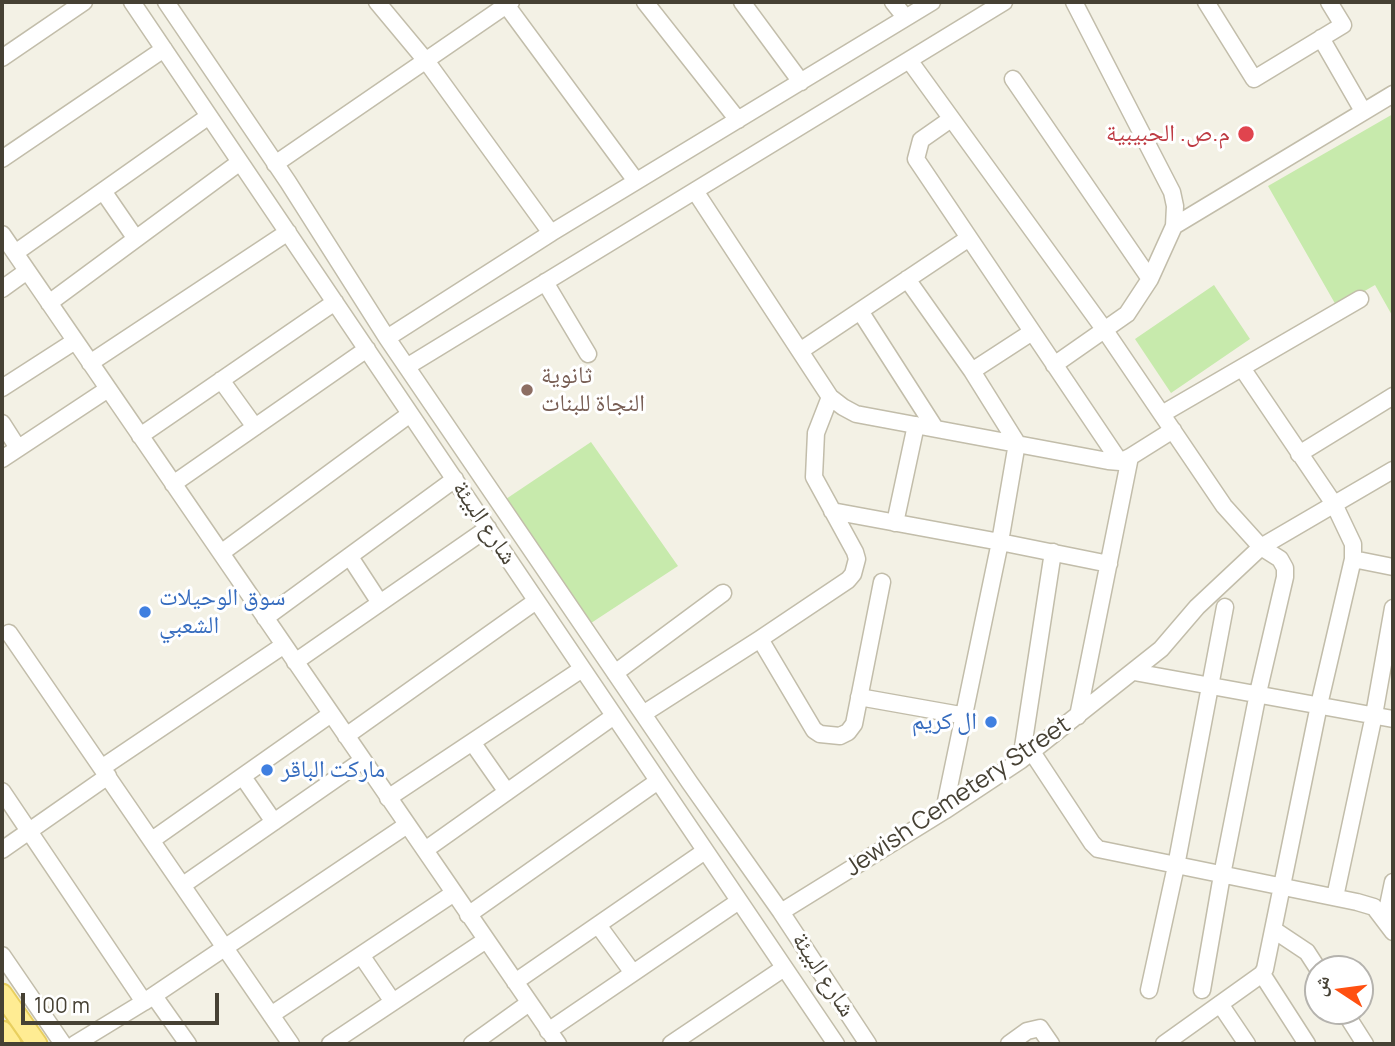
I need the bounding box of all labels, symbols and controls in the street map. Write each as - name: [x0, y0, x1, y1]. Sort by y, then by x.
- place label: م.ص. الحبيبية: [1106, 120, 1230, 148]
- marker: م.ص. الحبيبية: [1236, 124, 1256, 144]
- place label: ثانوية النجاة للبنات: [541, 362, 645, 418]
- marker: ثانوية النجاة للبنات: [519, 382, 535, 398]
- street label: شارع البيئة: [446, 476, 522, 570]
- place label: سوق الوحيلات الشعبي: [159, 584, 285, 640]
- marker: سوق الوحيلات الشعبي: [137, 604, 153, 620]
- place label: ال كريم: [912, 708, 977, 736]
- street label: Jewish Cemetery Street: [840, 711, 1076, 883]
- marker: ال كريم: [983, 714, 999, 730]
- place label: ماركت الباقر: [281, 756, 385, 784]
- marker: ماركت الباقر: [259, 762, 275, 778]
- street label: شارع البيئة: [785, 927, 861, 1023]
- north arrow: [1304, 955, 1374, 1025]
- text: ش: [1306, 973, 1335, 998]
- scale bar: [24, 979, 222, 1023]
- text: 100 m: [34, 991, 90, 1019]

